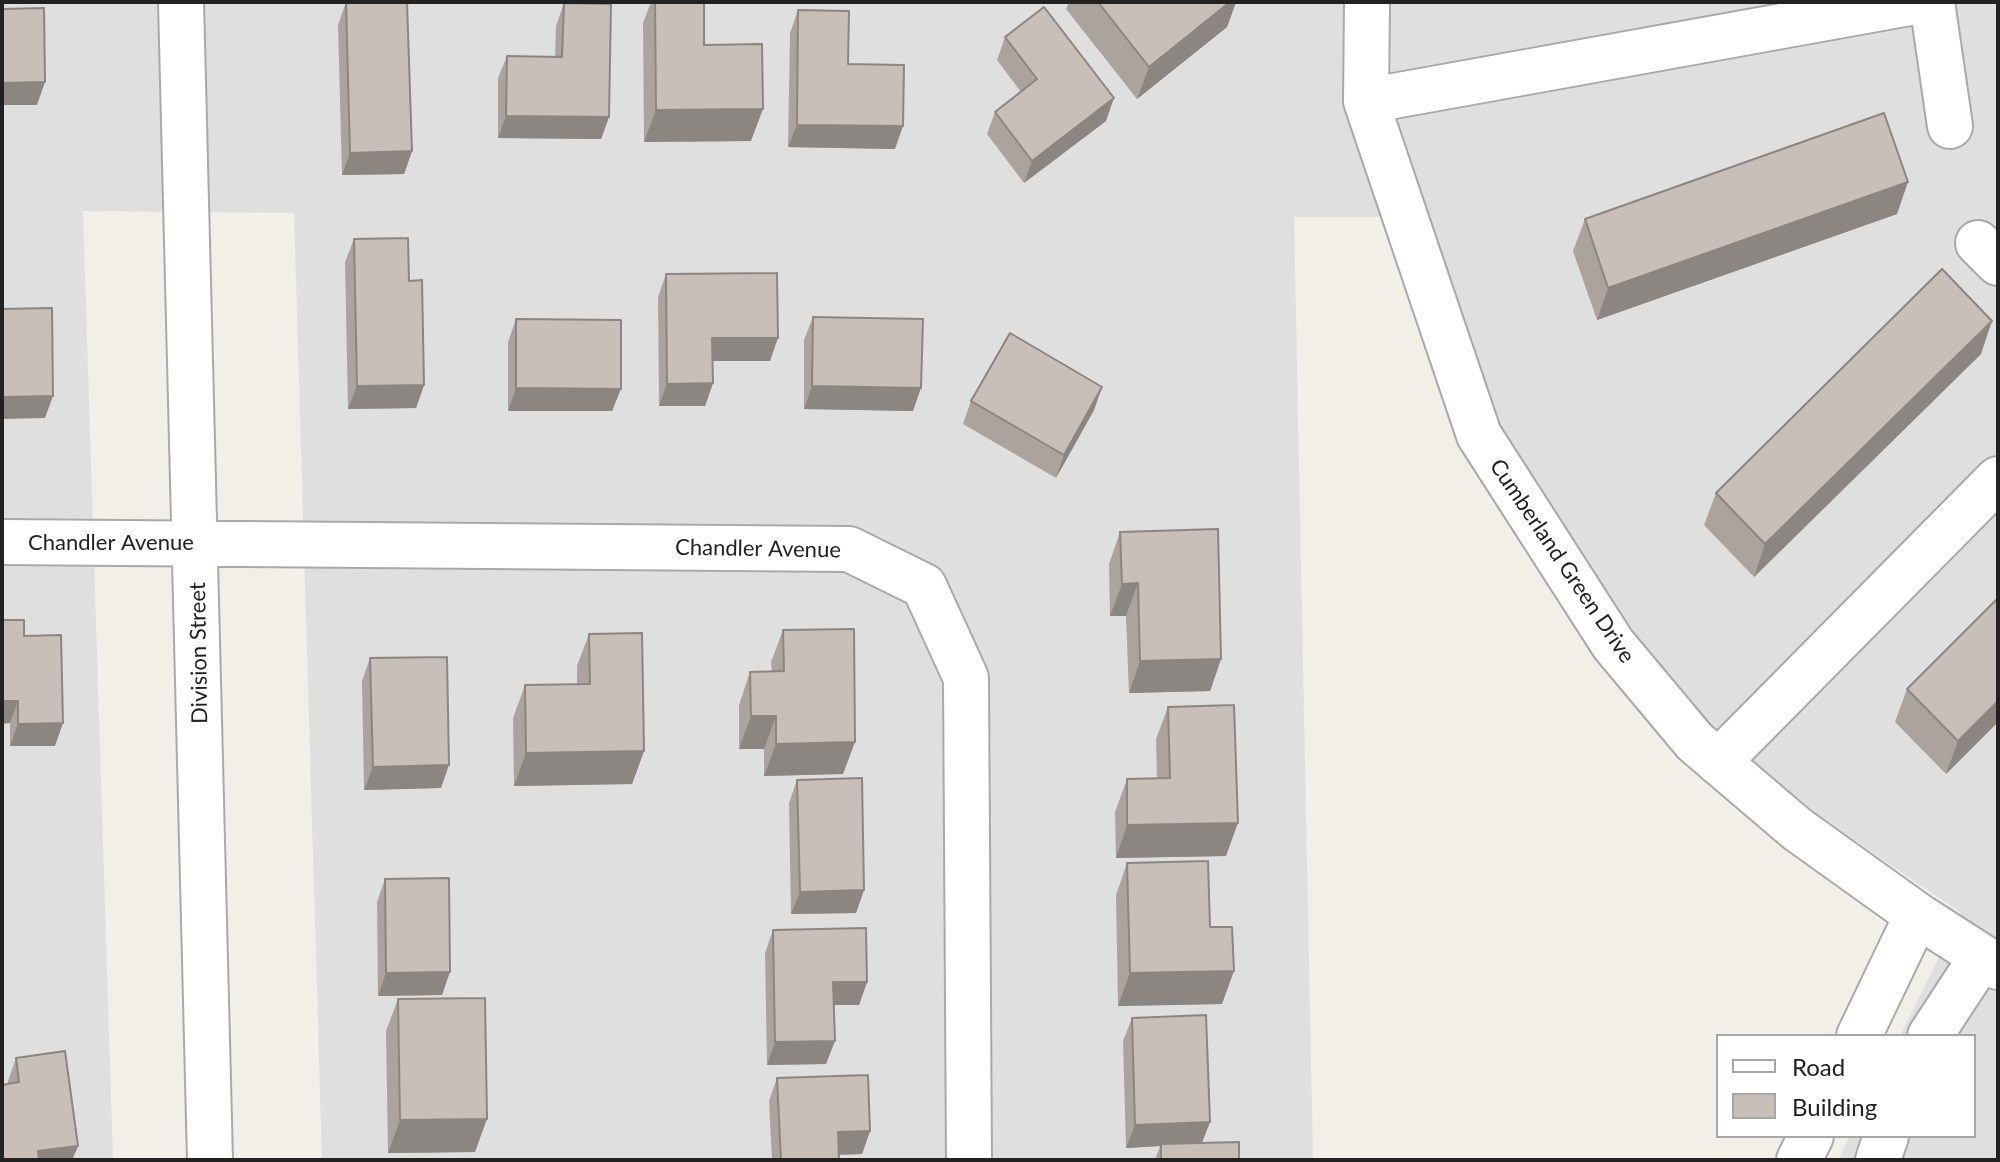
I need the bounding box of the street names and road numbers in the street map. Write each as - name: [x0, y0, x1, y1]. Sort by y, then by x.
- street label: Cumberland Green Drive: [1484, 454, 1640, 668]
- street label: Chandler Avenue: [28, 530, 194, 556]
- street label: Chandler Avenue: [675, 534, 841, 564]
- street label: Division Street: [185, 582, 213, 724]

